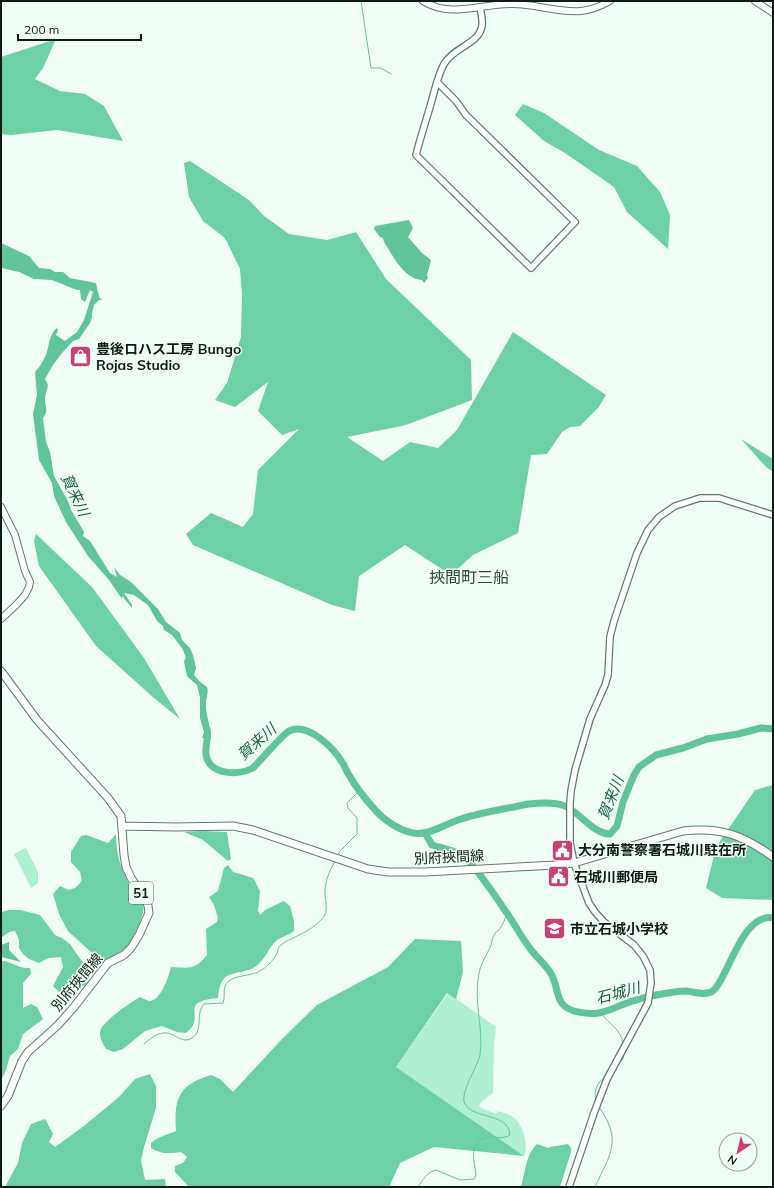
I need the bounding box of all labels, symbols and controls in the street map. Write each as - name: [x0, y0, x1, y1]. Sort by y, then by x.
- scale bar: [18, 16, 141, 42]
- text: 200 m: [24, 22, 59, 37]
- place label: 豊後ロハス工房 Bungo Rojas Studio: [96, 340, 241, 374]
- shop icon: 豊後ロハス工房 Bungo Rojas Studio: [67, 344, 93, 370]
- water label: 賀来川: [57, 470, 95, 521]
- district label: 挾間町三船: [429, 567, 509, 587]
- water label: 賀来川: [234, 718, 281, 764]
- water label: 賀来川: [594, 772, 628, 822]
- public building icon: 大分南警察署石城川駐在所: [549, 837, 575, 863]
- place label: 大分南警察署石城川駐在所: [578, 841, 746, 859]
- street label: 別府挾間線: [414, 846, 484, 868]
- public building icon: 石城川郵便局: [545, 864, 571, 890]
- place label: 石城川郵便局: [574, 868, 658, 886]
- road number: 51: [129, 882, 153, 904]
- school or university icon: 市立石城小学校: [542, 916, 568, 942]
- place label: 市立石城小学校: [570, 920, 668, 938]
- street label: 別府挾間線: [48, 949, 106, 1015]
- water label: 石城川: [594, 977, 644, 1008]
- north arrow: [718, 1132, 758, 1172]
- text: N: [725, 1152, 740, 1168]

